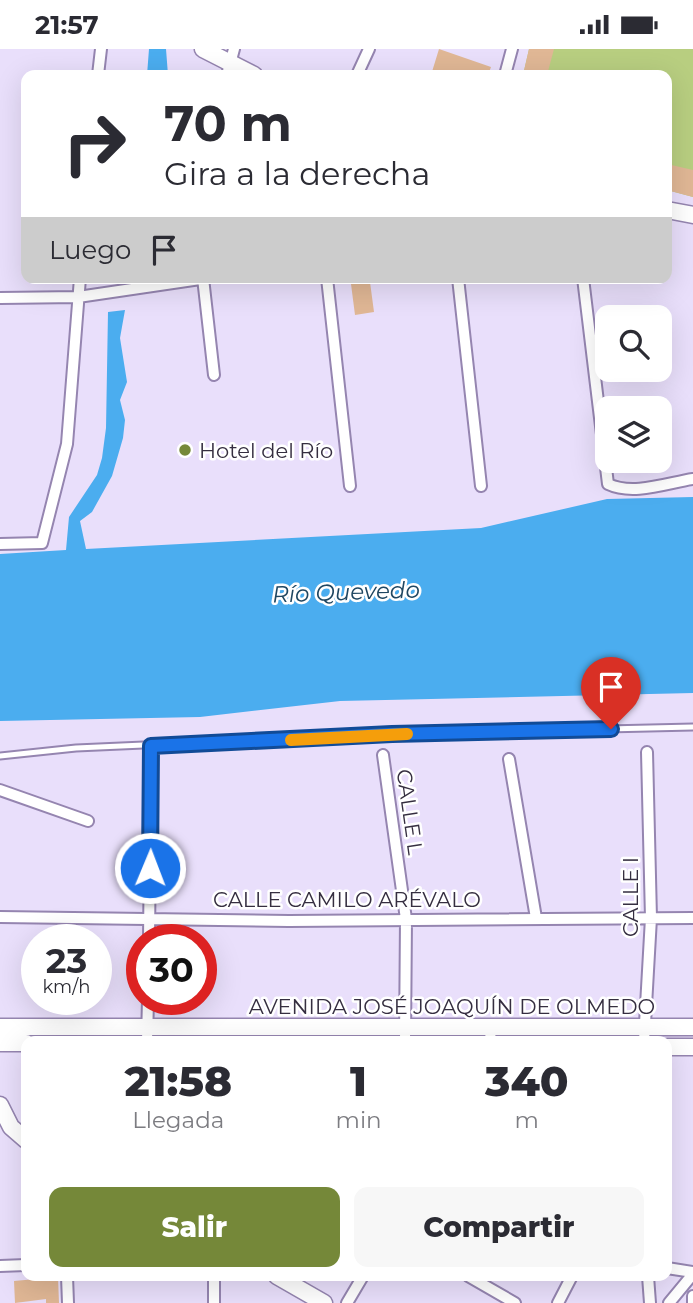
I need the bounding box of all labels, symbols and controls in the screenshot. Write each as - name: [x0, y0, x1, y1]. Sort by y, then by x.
- text: 21:57: [35, 9, 99, 41]
- text: 70 m: [164, 94, 292, 153]
- icon: right: [49, 98, 140, 189]
- text: Gira a la derecha: [164, 154, 430, 193]
- icon: arrive: [145, 231, 183, 269]
- text: Luego: [49, 234, 131, 266]
- map controls: [595, 305, 672, 473]
- button: search: [595, 305, 672, 382]
- button: layers: [595, 396, 672, 473]
- place label: Hotel del Río: [199, 438, 333, 463]
- marker: Hotel del Río: [177, 442, 193, 458]
- water label: Río Quevedo: [272, 575, 420, 609]
- pin: [581, 657, 641, 729]
- icon: arrive: [592, 668, 630, 706]
- street label: CALLE L: [392, 768, 428, 857]
- position arrow: [113, 831, 187, 905]
- street label: CALLE I: [618, 857, 643, 937]
- street label: CALLE CAMILO ARÉVALO: [213, 887, 481, 912]
- speed limit sign: 30: [126, 924, 217, 1015]
- text: 23: [46, 939, 87, 982]
- text: km/h: [42, 976, 91, 998]
- street label: AVENIDA JOSÉ JOAQUÍN DE OLMEDO: [249, 994, 655, 1019]
- text: 21:58: [124, 1055, 232, 1107]
- text: 1: [350, 1055, 367, 1107]
- text: 340: [485, 1055, 569, 1107]
- text: Llegada: [132, 1106, 224, 1134]
- text: min: [336, 1106, 382, 1134]
- text: m: [515, 1106, 539, 1134]
- button: Salir: [49, 1187, 340, 1267]
- button: Compartir: [354, 1187, 644, 1267]

